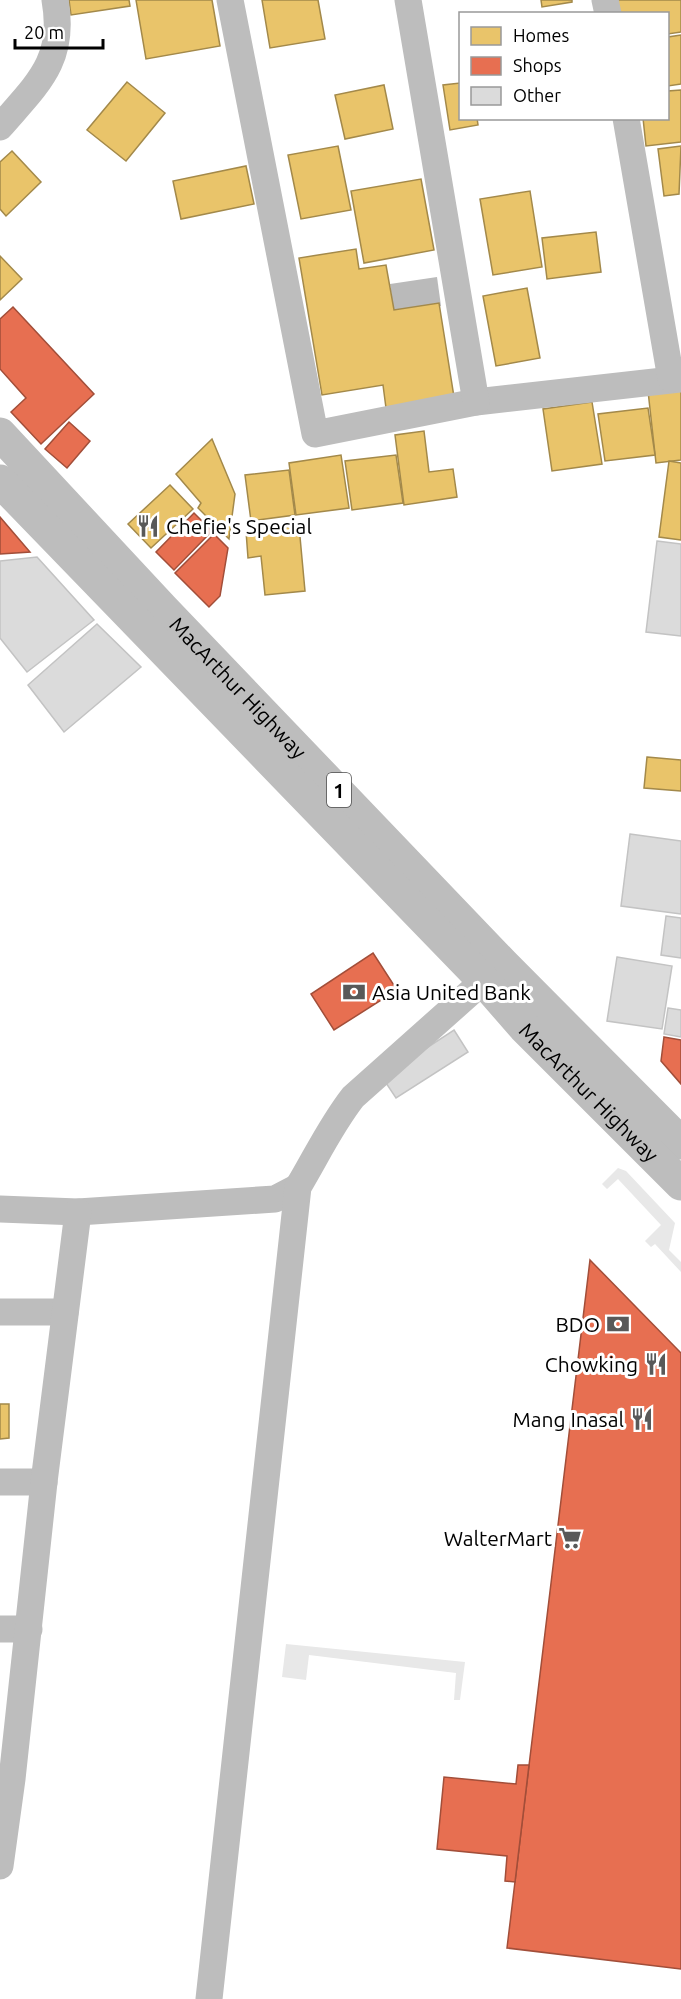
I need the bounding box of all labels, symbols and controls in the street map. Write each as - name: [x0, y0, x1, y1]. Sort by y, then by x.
- scale bar: [15, 12, 104, 50]
- legend: [459, 12, 669, 120]
- text: 20 m: [24, 22, 64, 42]
- text: Homes: [513, 25, 570, 45]
- text: Shops: [513, 55, 562, 75]
- text: Other: [513, 85, 561, 105]
- restaurant icon: Chefie's Special: [135, 513, 161, 539]
- place label: Chefie's Special: [166, 514, 312, 538]
- street label: MacArthur Highway: [165, 612, 311, 763]
- road number: 1: [327, 773, 351, 807]
- bank icon: Asia United Bank: [341, 979, 367, 1005]
- place label: Asia United Bank: [372, 980, 531, 1004]
- street label: MacArthur Highway: [515, 1018, 664, 1167]
- bank icon: BDO: [605, 1311, 631, 1337]
- place label: BDO: [556, 1312, 600, 1336]
- restaurant icon: Chowking: [643, 1351, 669, 1377]
- place label: Chowking: [545, 1352, 638, 1376]
- restaurant icon: Mang Inasal: [629, 1406, 655, 1432]
- place label: Mang Inasal: [513, 1407, 624, 1431]
- supermarket icon: WalterMart: [557, 1525, 583, 1551]
- place label: WalterMart: [444, 1526, 552, 1550]

